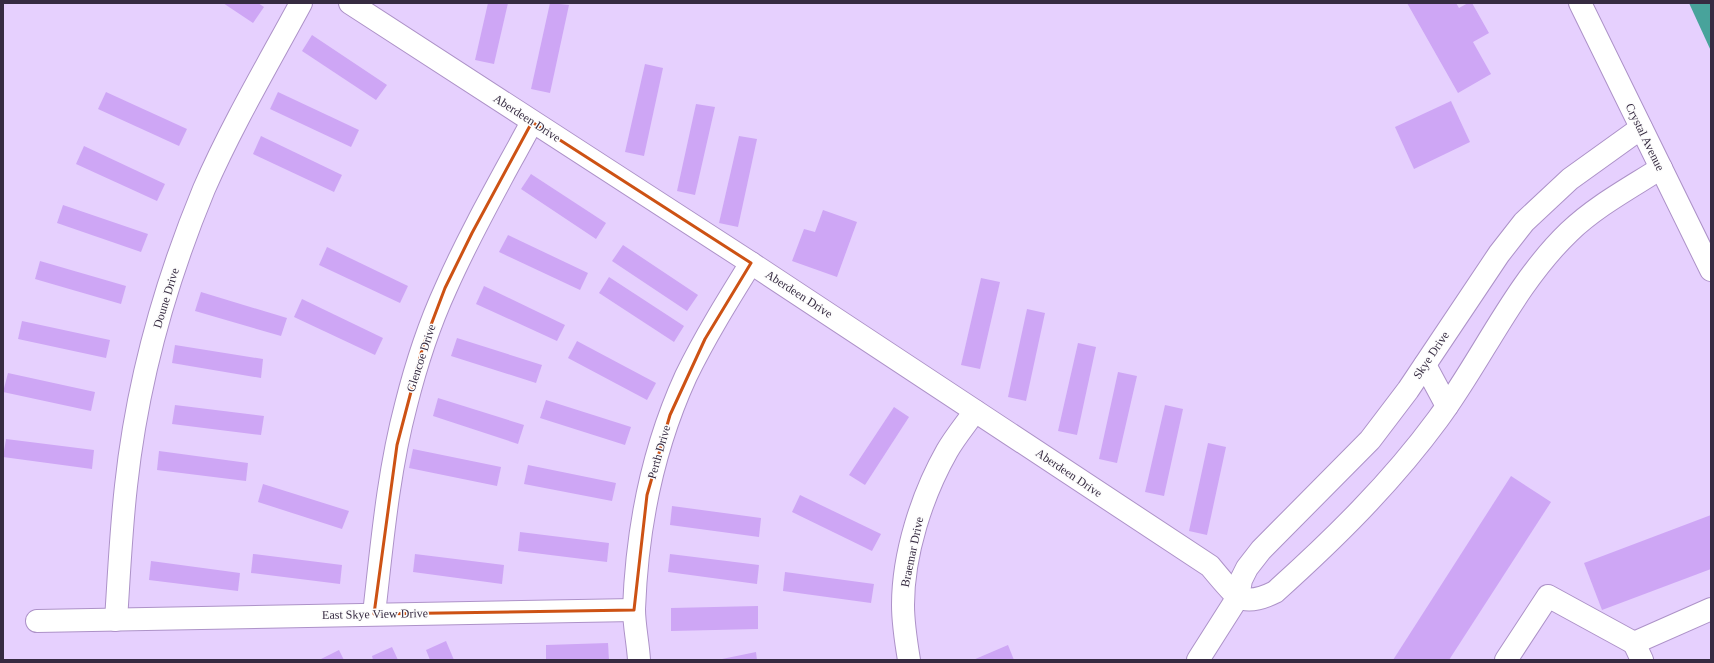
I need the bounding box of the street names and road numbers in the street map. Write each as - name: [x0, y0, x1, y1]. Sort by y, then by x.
- street label: Aberdeen Drive: [491, 91, 563, 145]
- street label: Crystal Avenue: [1623, 101, 1667, 173]
- street label: Doune Drive: [150, 266, 182, 330]
- street label: Aberdeen Drive: [763, 267, 835, 321]
- street label: Glencoe Drive: [403, 322, 439, 394]
- street label: Skye Drive: [1410, 329, 1452, 381]
- street label: Perth Drive: [645, 423, 673, 481]
- street label: Aberdeen Drive: [1033, 446, 1105, 500]
- street label: Braemar Drive: [898, 516, 926, 588]
- street label: East Skye View Drive: [322, 606, 428, 622]

